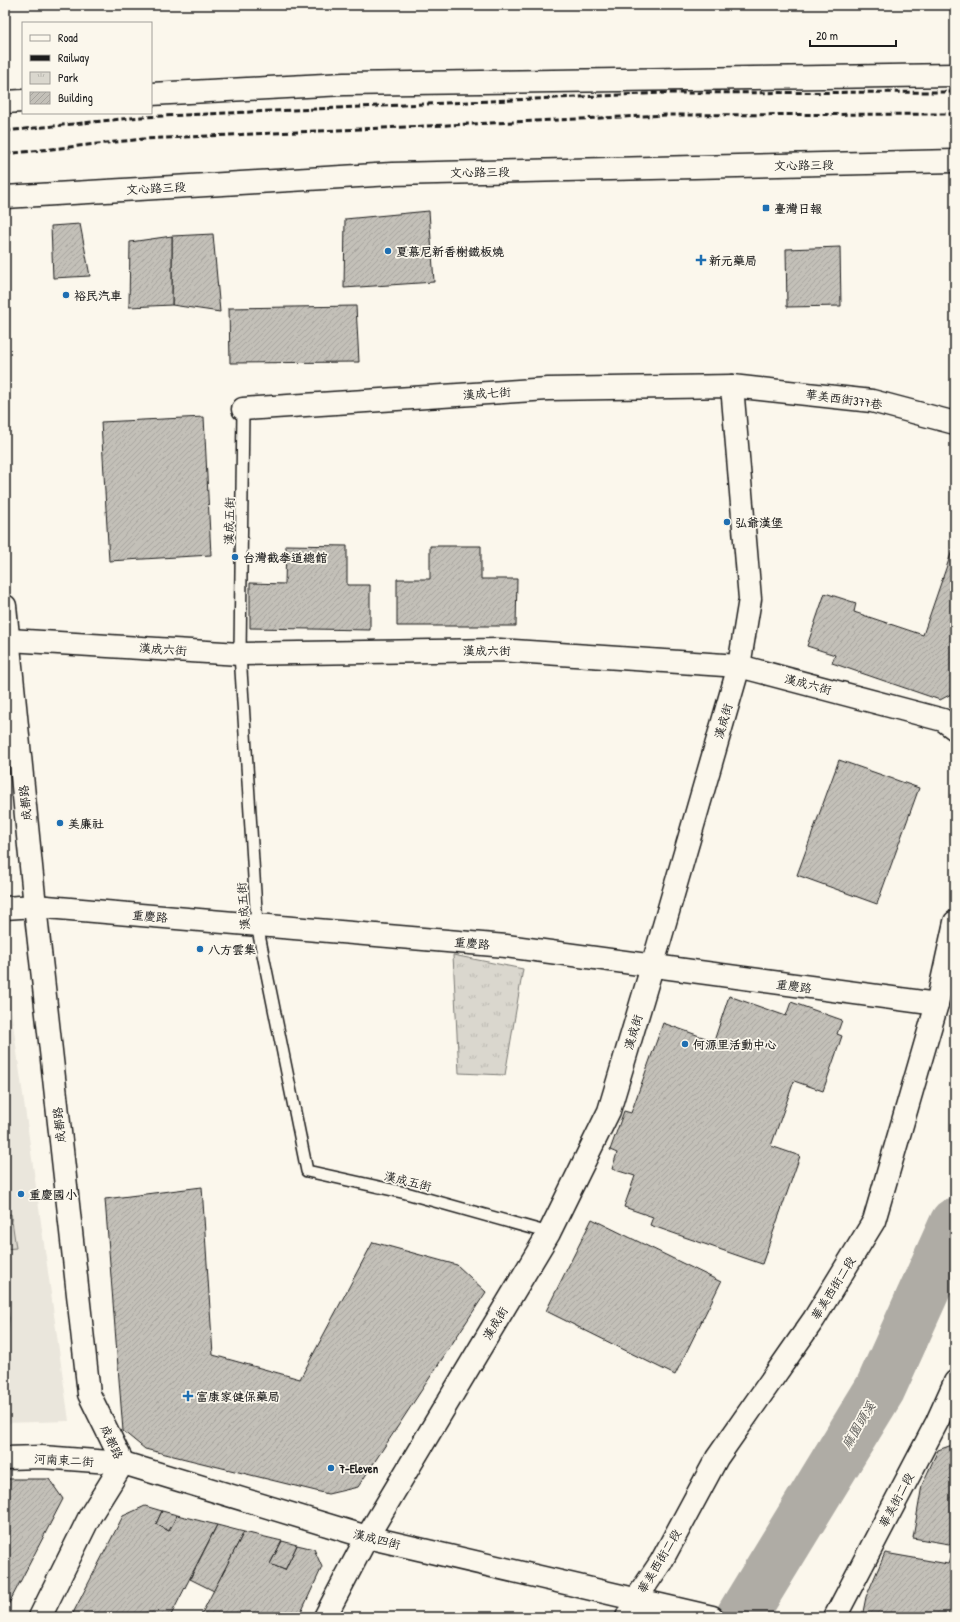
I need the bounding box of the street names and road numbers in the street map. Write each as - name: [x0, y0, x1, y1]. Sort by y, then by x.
- street label: 文心路三段: [774, 156, 834, 174]
- street label: 文心路三段: [450, 163, 510, 181]
- street label: 文心路三段: [126, 178, 186, 198]
- street label: 漢成七街: [462, 383, 512, 403]
- street label: 華美西街377巷: [805, 385, 883, 413]
- street label: 漢成五街: [220, 497, 238, 545]
- street label: 漢成六街: [138, 639, 188, 659]
- street label: 漢成六街: [463, 642, 511, 659]
- street label: 漢成六街: [783, 670, 833, 698]
- street label: 漢成街: [710, 701, 736, 741]
- street label: 成都路: [15, 784, 35, 822]
- street label: 漢成五街: [232, 881, 254, 931]
- street label: 重慶路: [131, 906, 169, 926]
- street label: 重慶路: [453, 933, 491, 953]
- street label: 重慶路: [775, 975, 813, 997]
- street label: 漢成街: [620, 1012, 646, 1052]
- street label: 成都路: [49, 1106, 69, 1144]
- street label: 漢成五街: [383, 1167, 433, 1195]
- street label: 華美西街二段: [807, 1253, 859, 1323]
- street label: 漢成街: [478, 1303, 512, 1343]
- street label: 成都路: [97, 1422, 127, 1462]
- street label: 河南東二街: [34, 1450, 94, 1470]
- street label: 華美街二段: [874, 1470, 918, 1530]
- street label: 漢成四街: [352, 1525, 402, 1553]
- street label: 華美西街二段: [633, 1526, 685, 1596]

